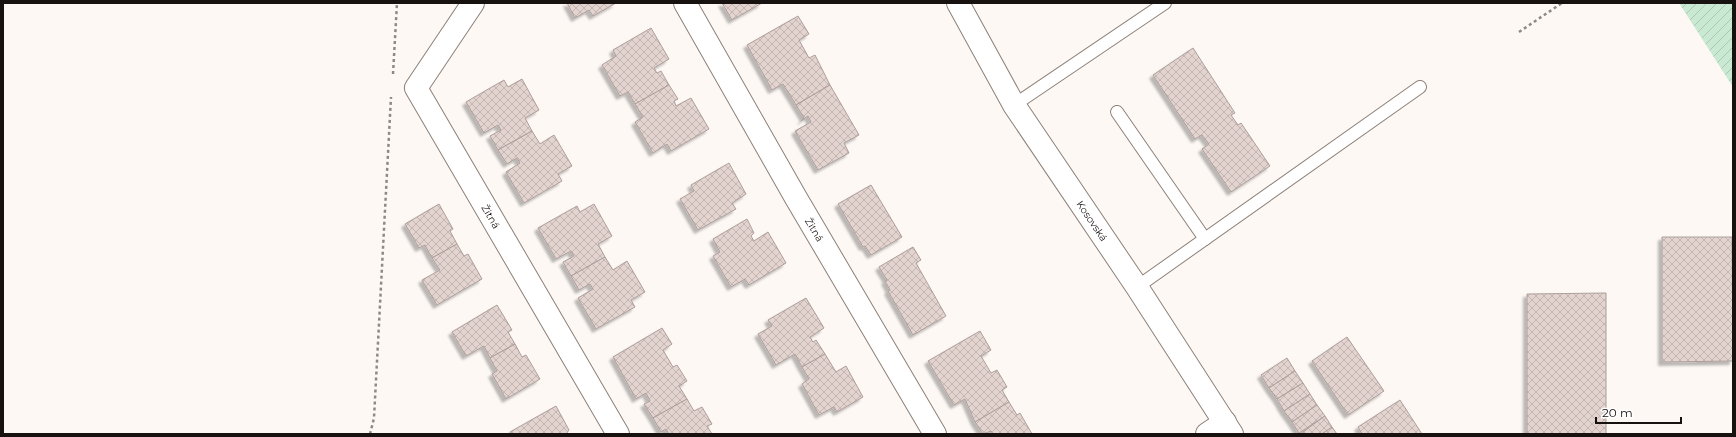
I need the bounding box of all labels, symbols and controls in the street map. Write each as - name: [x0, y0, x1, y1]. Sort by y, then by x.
- street label: Kosovská: [1074, 198, 1111, 243]
- street label: Žitná: [479, 202, 503, 231]
- street label: Žitná: [802, 215, 827, 244]
- scale bar: [1596, 399, 1681, 425]
- text: 20 m: [1602, 405, 1633, 420]

